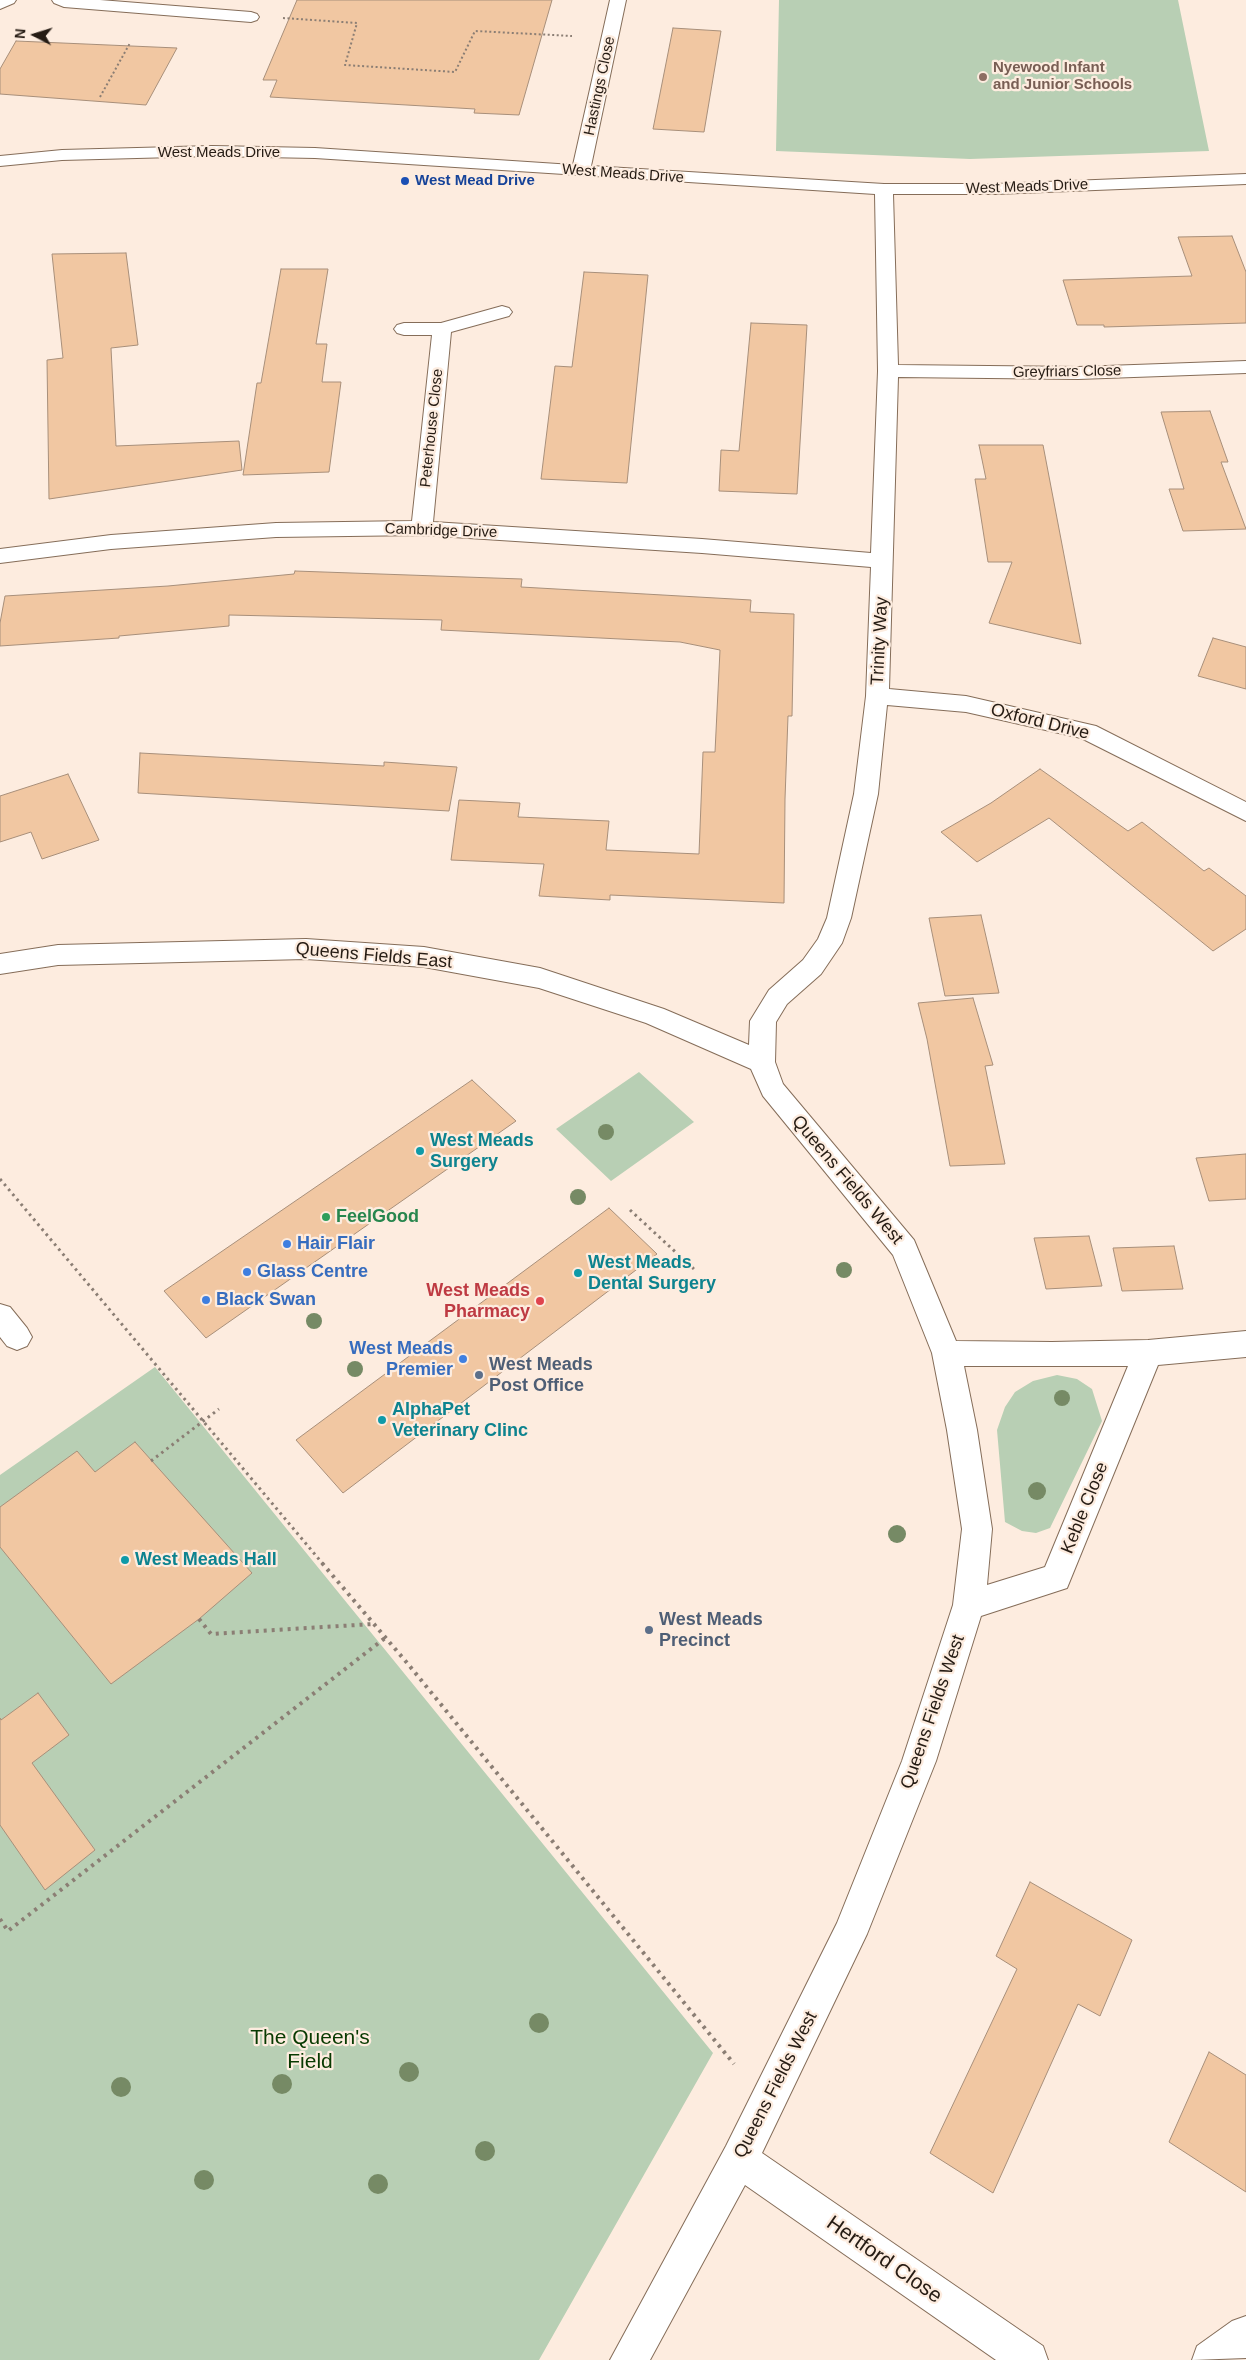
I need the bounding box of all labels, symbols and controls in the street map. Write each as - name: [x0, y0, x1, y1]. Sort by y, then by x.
- north arrow: [10, 10, 60, 60]
- text: N: [12, 28, 28, 39]
- street label: Hastings Close: [581, 35, 619, 137]
- place label: Nyewood Infant and Junior Schools: [993, 59, 1132, 94]
- marker: Nyewood Infant and Junior Schools: [977, 71, 989, 83]
- street label: West Meads Drive: [158, 144, 280, 162]
- street label: West Meads Drive: [561, 161, 685, 187]
- place label: West Mead Drive: [415, 172, 535, 190]
- marker: West Mead Drive: [399, 175, 411, 187]
- street label: West Meads Drive: [966, 176, 1088, 198]
- street label: Greyfriars Close: [1013, 362, 1121, 382]
- street label: Peterhouse Close: [417, 368, 447, 488]
- street label: Cambridge Drive: [384, 520, 498, 542]
- street label: Trinity Way: [867, 596, 893, 686]
- street label: Oxford Drive: [988, 699, 1092, 745]
- street label: Queens Fields East: [295, 938, 453, 974]
- street label: Queens Fields West: [787, 1111, 907, 1249]
- place label: West Meads Surgery: [430, 1130, 534, 1172]
- marker: West Meads Surgery: [414, 1145, 426, 1157]
- place label: FeelGood: [336, 1206, 419, 1228]
- marker: FeelGood: [320, 1211, 332, 1223]
- place label: Hair Flair: [297, 1233, 375, 1255]
- marker: Hair Flair: [281, 1238, 293, 1250]
- place label: West Meads Dental Surgery: [588, 1252, 716, 1294]
- place label: Glass Centre: [257, 1261, 368, 1283]
- marker: Glass Centre: [241, 1266, 253, 1278]
- marker: West Meads Dental Surgery: [572, 1267, 584, 1279]
- place label: West Meads Pharmacy: [426, 1280, 530, 1322]
- place label: Black Swan: [216, 1289, 316, 1311]
- marker: Black Swan: [200, 1294, 212, 1306]
- marker: West Meads Pharmacy: [534, 1295, 546, 1307]
- place label: West Meads Premier: [349, 1338, 453, 1380]
- marker: West Meads Premier: [457, 1353, 469, 1365]
- place label: West Meads Post Office: [489, 1354, 593, 1396]
- marker: West Meads Post Office: [473, 1369, 485, 1381]
- place label: AlphaPet Veterinary Clinc: [392, 1399, 528, 1442]
- marker: AlphaPet Veterinary Clinc: [376, 1414, 388, 1426]
- street label: Keble Close: [1057, 1459, 1113, 1557]
- place label: West Meads Hall: [135, 1549, 277, 1571]
- marker: West Meads Hall: [119, 1554, 131, 1566]
- place label: West Meads Precinct: [659, 1609, 763, 1652]
- marker: West Meads Precinct: [643, 1624, 655, 1636]
- street label: Queens Fields West: [896, 1632, 970, 1792]
- street label: Queens Fields West: [730, 2008, 822, 2162]
- park label: The Queen's Field: [250, 2025, 370, 2075]
- street label: Hertford Close: [821, 2211, 947, 2309]

